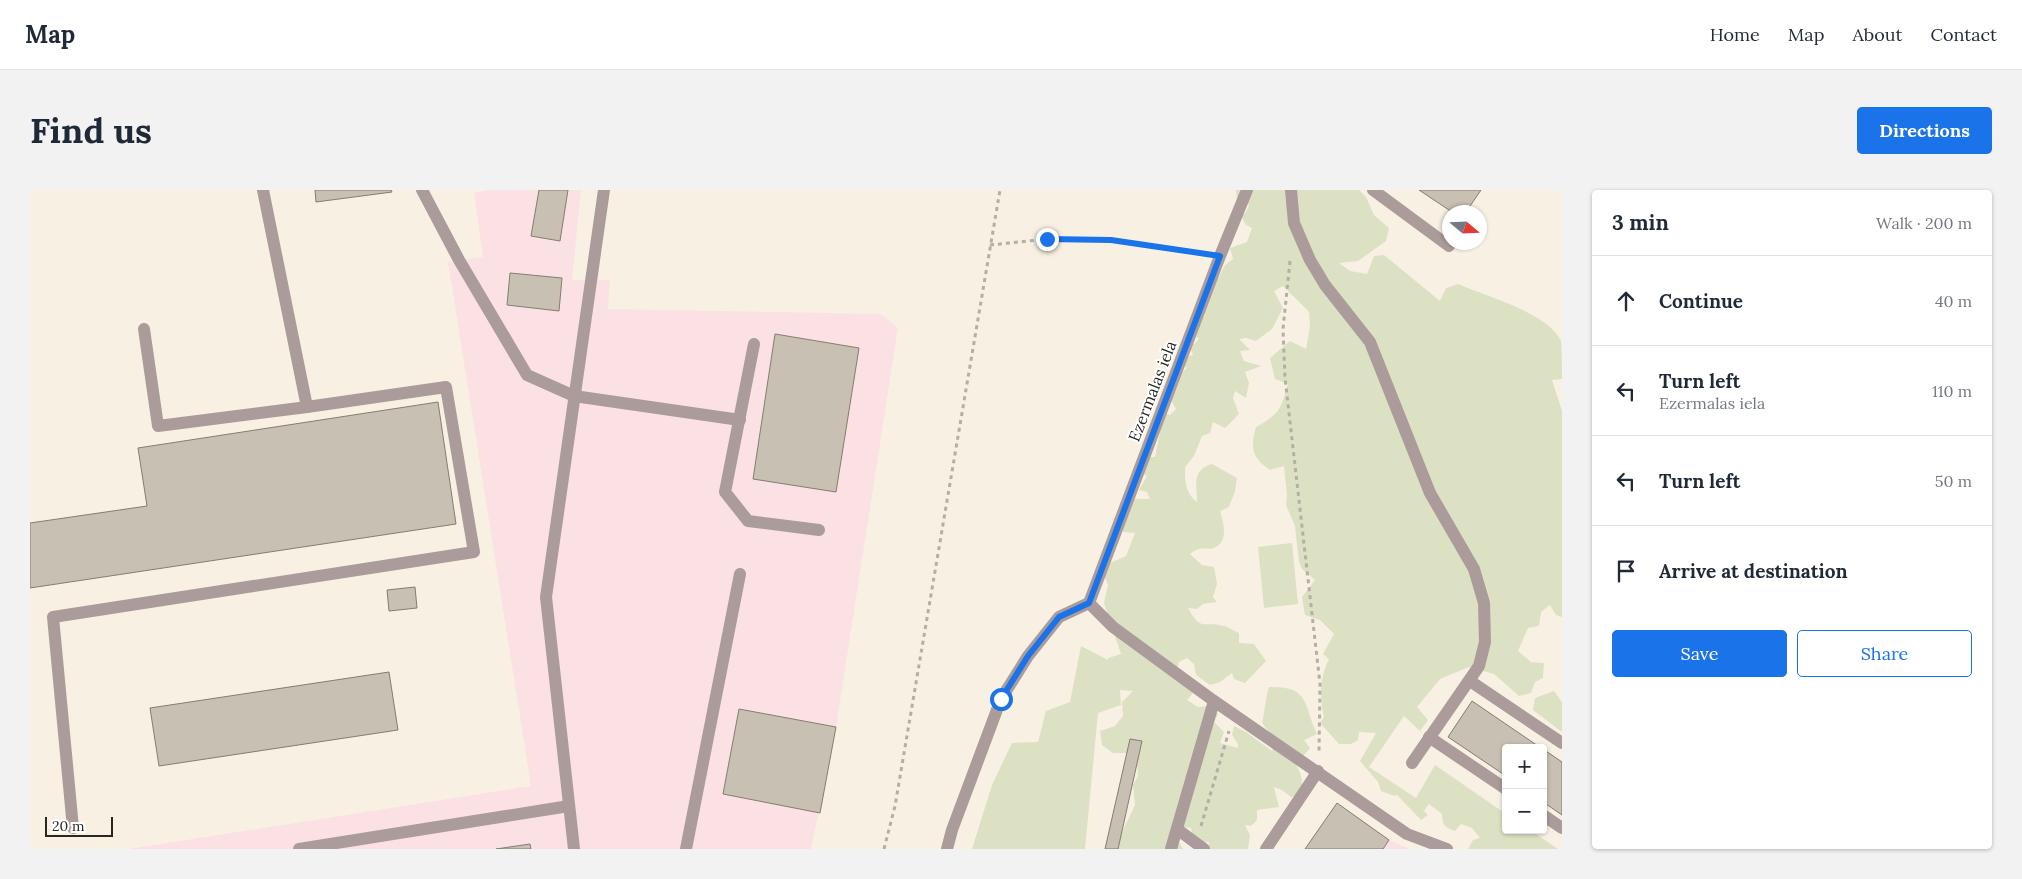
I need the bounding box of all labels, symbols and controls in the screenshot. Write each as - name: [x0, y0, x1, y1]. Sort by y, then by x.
- text: Map: [25, 19, 75, 50]
- text: Home: [1710, 23, 1760, 46]
- text: Map: [1788, 23, 1824, 46]
- text: About: [1852, 23, 1902, 46]
- text: Contact: [1930, 23, 1997, 46]
- button: Directions: [1857, 107, 1992, 154]
- text: Find us: [30, 108, 152, 153]
- north arrow: [1442, 205, 1487, 250]
- text: 3 min: [1612, 209, 1669, 236]
- text: Walk · 200 m: [1876, 213, 1972, 233]
- route end: [1036, 228, 1059, 251]
- icon: ahead: [1612, 287, 1640, 315]
- text: Continue: [1659, 289, 1743, 313]
- text: 40 m: [1935, 291, 1972, 311]
- street label: Ezermalas iela: [1124, 338, 1180, 444]
- text: Turn left: [1659, 369, 1740, 393]
- icon: left: [1612, 377, 1640, 405]
- text: 110 m: [1932, 381, 1972, 401]
- text: Ezermalas iela: [1659, 393, 1765, 413]
- icon: left: [1612, 467, 1640, 495]
- text: Turn left: [1659, 469, 1740, 493]
- text: 50 m: [1935, 471, 1972, 491]
- icon: arrive: [1612, 557, 1640, 585]
- text: Arrive at destination: [1659, 559, 1848, 583]
- button: Save: [1612, 630, 1787, 677]
- button: Share: [1797, 630, 1972, 677]
- route start: [990, 688, 1013, 711]
- map controls: [1502, 744, 1547, 834]
- button: +: [1502, 744, 1547, 789]
- button: −: [1502, 789, 1547, 834]
- scale bar: [45, 814, 112, 837]
- text: 20 m: [52, 817, 84, 835]

